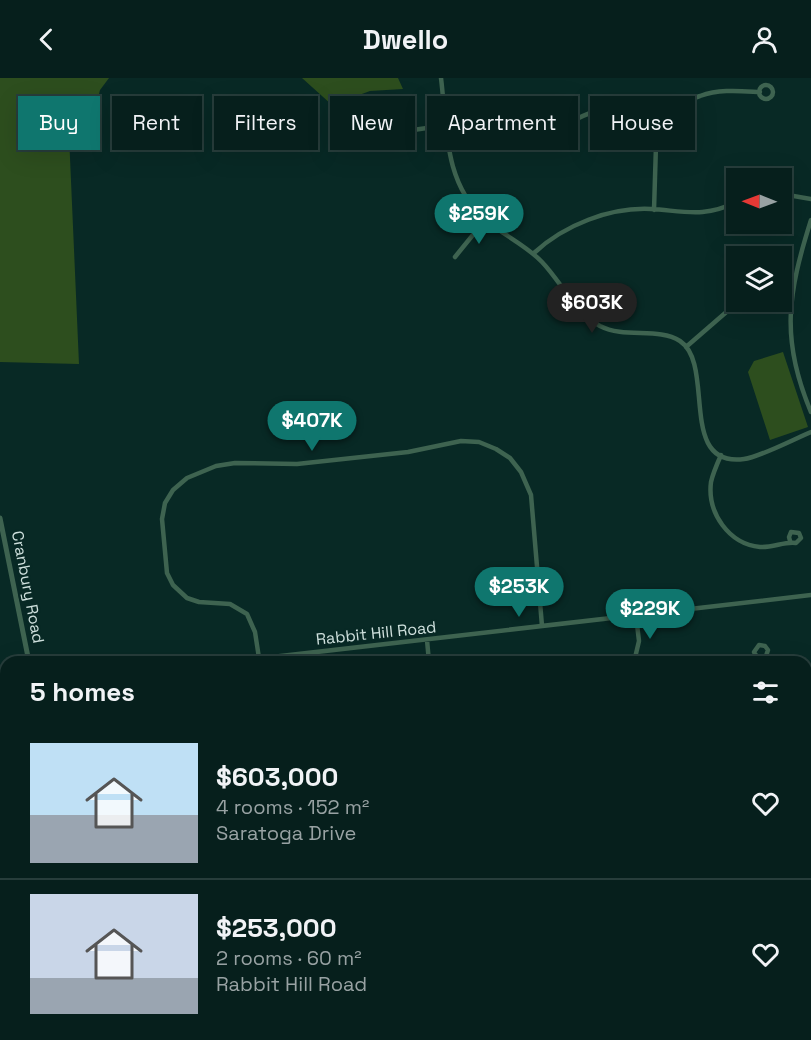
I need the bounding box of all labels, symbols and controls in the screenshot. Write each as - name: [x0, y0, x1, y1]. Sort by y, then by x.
- text: Dwello: [363, 22, 448, 57]
- icon: back: [30, 23, 63, 56]
- icon: person: [748, 23, 781, 56]
- chip: Buy: [18, 96, 100, 150]
- chip: Rent: [112, 96, 202, 150]
- chip: Filters: [214, 96, 318, 150]
- chip: New: [330, 96, 415, 150]
- chip: Apartment: [427, 96, 578, 150]
- chip: House: [590, 96, 695, 150]
- north arrow: [726, 168, 792, 234]
- map controls: [726, 168, 792, 312]
- pin: $259K: [437, 194, 521, 245]
- text: $259K: [449, 200, 509, 226]
- button: layers: [726, 246, 792, 312]
- pin: $603K: [550, 283, 634, 334]
- text: $603K: [561, 289, 623, 315]
- pin: $407K: [270, 401, 354, 452]
- text: $407K: [282, 407, 343, 433]
- street label: Cranbury Road: [7, 529, 49, 645]
- pin: $253K: [477, 567, 561, 618]
- text: $253K: [489, 573, 549, 599]
- pin: $229K: [608, 589, 692, 640]
- text: $229K: [620, 595, 680, 621]
- street label: Rabbit Hill Road: [315, 616, 437, 650]
- text: 5 homes: [30, 675, 135, 709]
- icon: filters: [749, 676, 782, 709]
- text: $603,000: [216, 760, 338, 794]
- icon: home: [78, 767, 150, 839]
- icon: heart: [749, 787, 782, 820]
- text: 4 rooms · 152 m²: [216, 794, 369, 820]
- text: Saratoga Drive: [216, 820, 356, 846]
- text: $253,000: [216, 911, 336, 945]
- icon: home: [78, 918, 150, 990]
- icon: heart: [749, 938, 782, 971]
- text: 2 rooms · 60 m²: [216, 945, 362, 971]
- text: Rabbit Hill Road: [216, 971, 367, 997]

